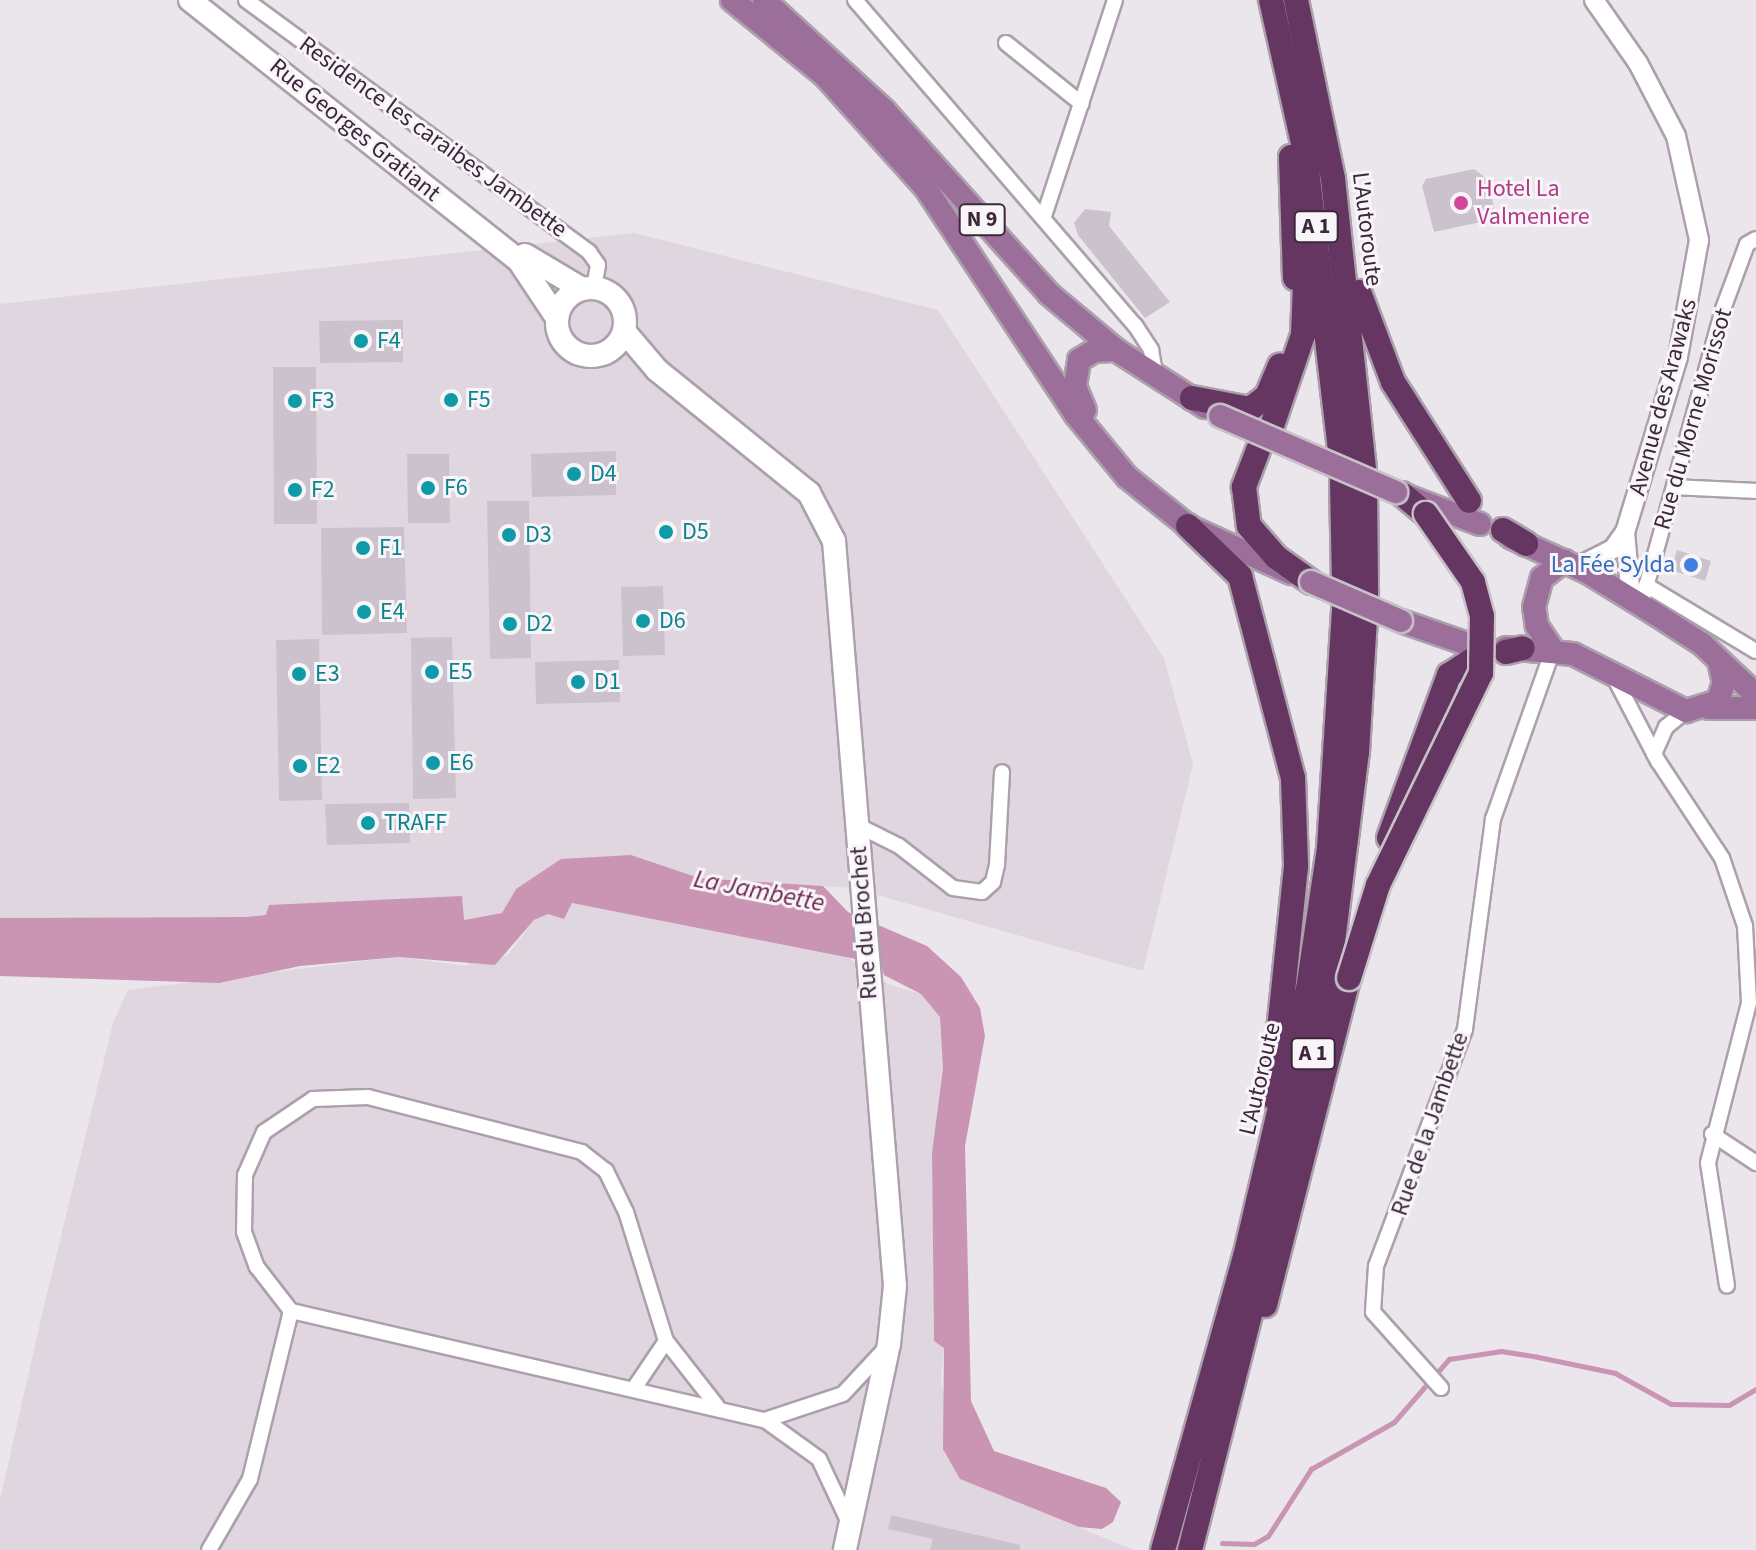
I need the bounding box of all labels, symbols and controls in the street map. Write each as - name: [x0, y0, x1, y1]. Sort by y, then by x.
- street label: Residence les caraibes Jambette: [293, 30, 573, 244]
- street label: Rue Georges Gratiant: [264, 52, 446, 208]
- street label: L'Autoroute: [1346, 170, 1388, 288]
- place label: Hotel La Valmeniere: [1477, 175, 1590, 231]
- marker: Hotel La Valmeniere: [1452, 194, 1470, 212]
- road number: N 9: [958, 202, 1006, 238]
- road number: A 1: [1292, 209, 1340, 245]
- street label: Avenue des Arawaks: [1623, 295, 1703, 499]
- street label: Rue du Morne Morissot: [1648, 305, 1738, 533]
- place label: F4: [377, 327, 401, 355]
- marker: F4: [352, 332, 370, 350]
- place label: F5: [467, 386, 491, 414]
- place label: F3: [311, 387, 335, 415]
- marker: F5: [442, 391, 460, 409]
- marker: F3: [286, 392, 304, 410]
- place label: D4: [590, 460, 617, 488]
- marker: D4: [565, 465, 583, 483]
- place label: F6: [444, 474, 468, 502]
- place label: F2: [311, 476, 335, 504]
- marker: F6: [419, 479, 437, 497]
- marker: F2: [286, 481, 304, 499]
- place label: D5: [682, 518, 709, 546]
- place label: D3: [525, 521, 552, 549]
- marker: D5: [657, 523, 675, 541]
- marker: D3: [500, 526, 518, 544]
- place label: F1: [379, 534, 403, 562]
- marker: F1: [354, 539, 372, 557]
- place label: La Fée Sylda: [1551, 551, 1675, 579]
- marker: La Fée Sylda: [1682, 556, 1700, 574]
- place label: E4: [380, 598, 405, 626]
- marker: E4: [355, 603, 373, 621]
- place label: D6: [659, 607, 686, 635]
- place label: D2: [526, 610, 553, 638]
- marker: D6: [634, 612, 652, 630]
- marker: D2: [501, 615, 519, 633]
- place label: E5: [448, 658, 473, 686]
- place label: E3: [315, 660, 340, 688]
- marker: E5: [423, 663, 441, 681]
- marker: E3: [290, 665, 308, 683]
- place label: D1: [594, 668, 621, 696]
- marker: D1: [569, 673, 587, 691]
- place label: E6: [449, 749, 474, 777]
- place label: E2: [316, 752, 341, 780]
- marker: E6: [424, 754, 442, 772]
- marker: E2: [291, 757, 309, 775]
- place label: TRAFF: [384, 809, 447, 837]
- marker: TRAFF: [359, 814, 377, 832]
- street label: Rue du Brochet: [844, 845, 884, 1001]
- water label: La Jambette: [691, 863, 827, 919]
- street label: L'Autoroute: [1233, 1020, 1287, 1138]
- street label: Rue de la Jambette: [1385, 1028, 1475, 1220]
- road number: A 1: [1289, 1036, 1337, 1072]

